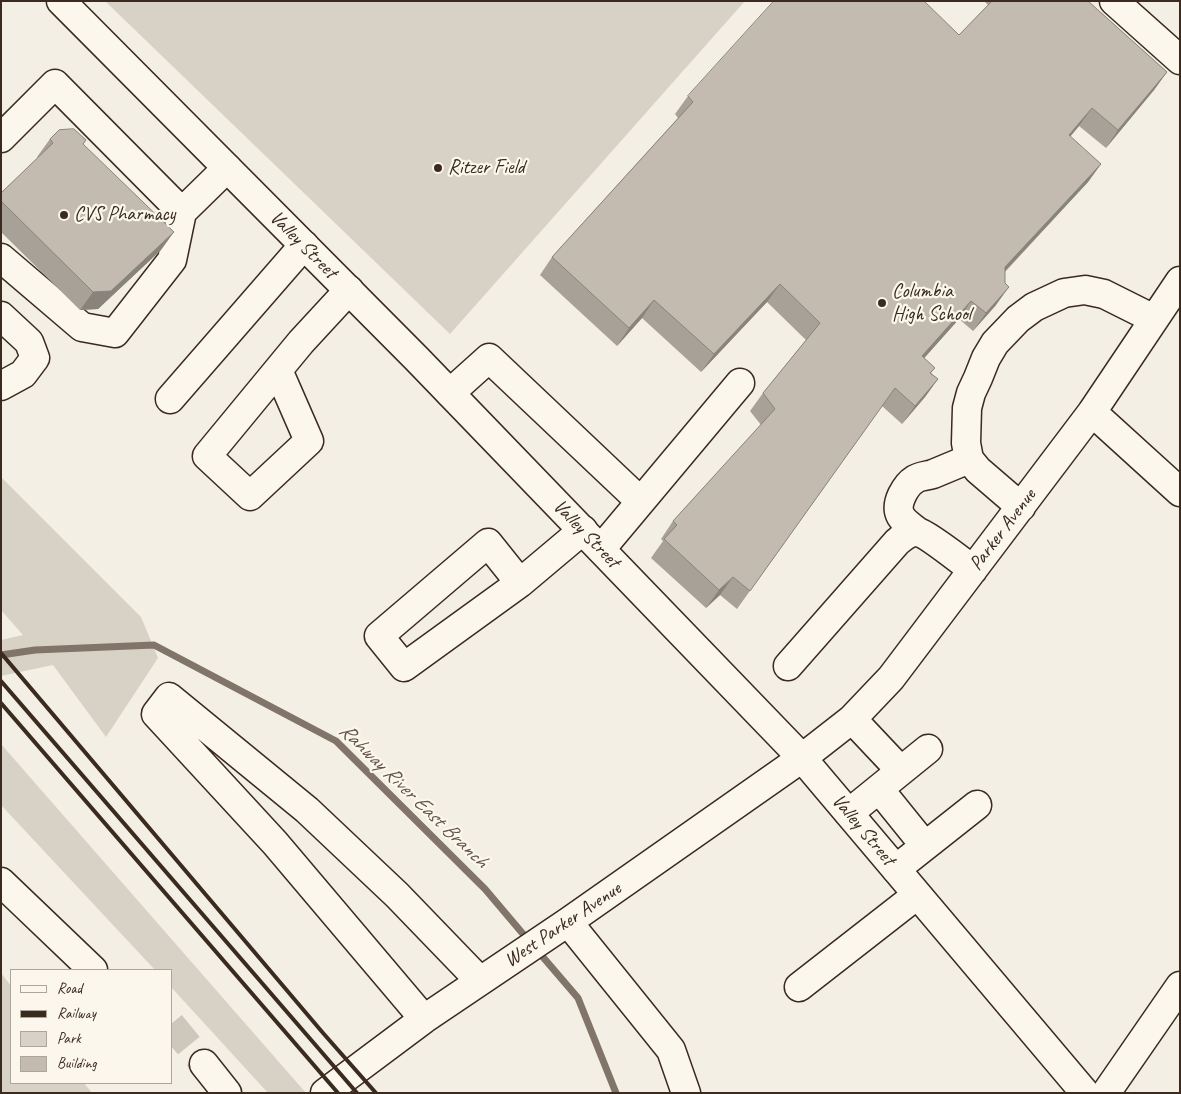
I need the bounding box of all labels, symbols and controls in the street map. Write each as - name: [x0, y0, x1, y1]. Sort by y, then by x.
- place label: Ritzer Field: [448, 156, 525, 180]
- marker: Ritzer Field: [432, 162, 444, 174]
- place label: CVS Pharmacy: [74, 203, 175, 227]
- street label: Valley Street: [264, 206, 342, 284]
- marker: CVS Pharmacy: [58, 209, 70, 221]
- place label: Columbia High School: [892, 280, 971, 327]
- marker: Columbia High School: [876, 297, 888, 309]
- street label: Parker Avenue: [964, 484, 1042, 576]
- street label: Valley Street: [547, 495, 625, 573]
- water label: Rahway River East Branch: [333, 718, 493, 874]
- street label: Valley Street: [826, 789, 900, 871]
- street label: West Parker Avenue: [500, 877, 626, 973]
- legend: [10, 969, 172, 1084]
- text: Road: [57, 979, 82, 998]
- text: Railway: [57, 1004, 96, 1023]
- text: Park: [57, 1029, 81, 1048]
- text: Building: [57, 1054, 96, 1073]

